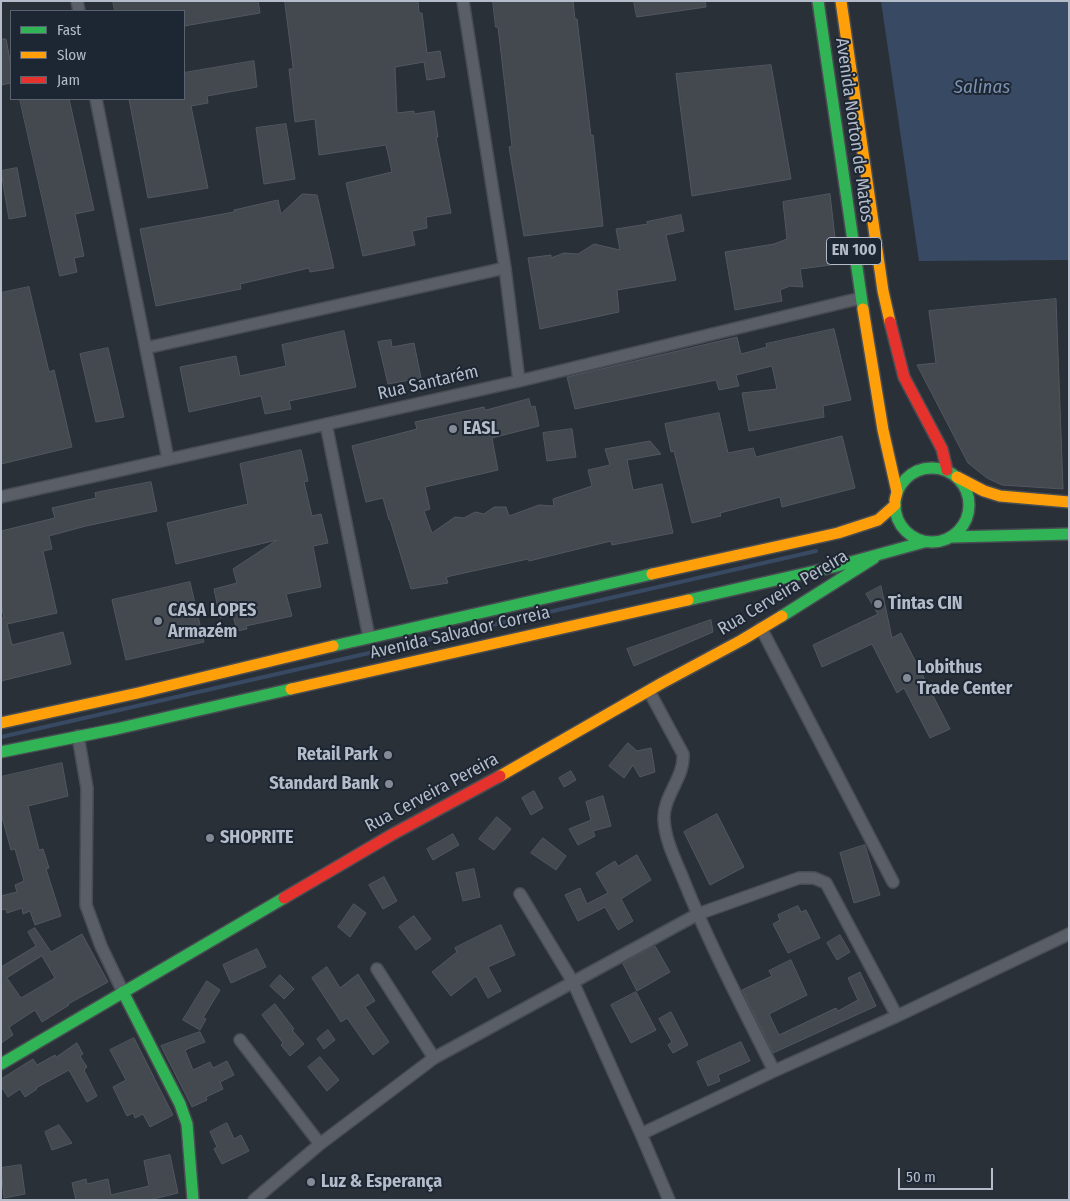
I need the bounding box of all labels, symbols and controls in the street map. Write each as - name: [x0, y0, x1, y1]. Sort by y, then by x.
- legend: [10, 10, 185, 100]
- text: Fast: [57, 21, 81, 39]
- street label: Avenida Norton de Matos: [830, 37, 878, 223]
- text: Slow: [57, 46, 86, 64]
- text: Jam: [57, 71, 80, 89]
- water label: Salinas: [954, 77, 1010, 99]
- road number: EN 100: [826, 238, 882, 264]
- street label: Rua Santarém: [376, 361, 480, 405]
- place label: EASL: [463, 418, 499, 440]
- marker: EASL: [447, 423, 459, 435]
- street label: Rua Cerveira Pereira: [714, 546, 852, 640]
- place label: Tintas CIN: [888, 593, 963, 615]
- marker: Tintas CIN: [872, 598, 884, 610]
- place label: CASA LOPES Armazém: [168, 600, 256, 642]
- street label: Avenida Salvador Correia: [368, 602, 552, 664]
- marker: CASA LOPES Armazém: [152, 615, 164, 627]
- place label: Lobithus Trade Center: [917, 657, 1012, 700]
- marker: Lobithus Trade Center: [901, 672, 913, 684]
- place label: Retail Park: [297, 744, 378, 766]
- street label: Rua Cerveira Pereira: [362, 749, 502, 837]
- marker: Retail Park: [382, 749, 394, 761]
- place label: Standard Bank: [269, 773, 379, 795]
- marker: Standard Bank: [383, 778, 395, 790]
- place label: SHOPRITE: [220, 827, 294, 849]
- marker: SHOPRITE: [204, 832, 216, 844]
- scale bar: [900, 1158, 995, 1190]
- text: 50 m: [906, 1168, 936, 1186]
- place label: Luz & Esperança: [321, 1171, 442, 1193]
- marker: Luz & Esperança: [305, 1176, 317, 1188]

